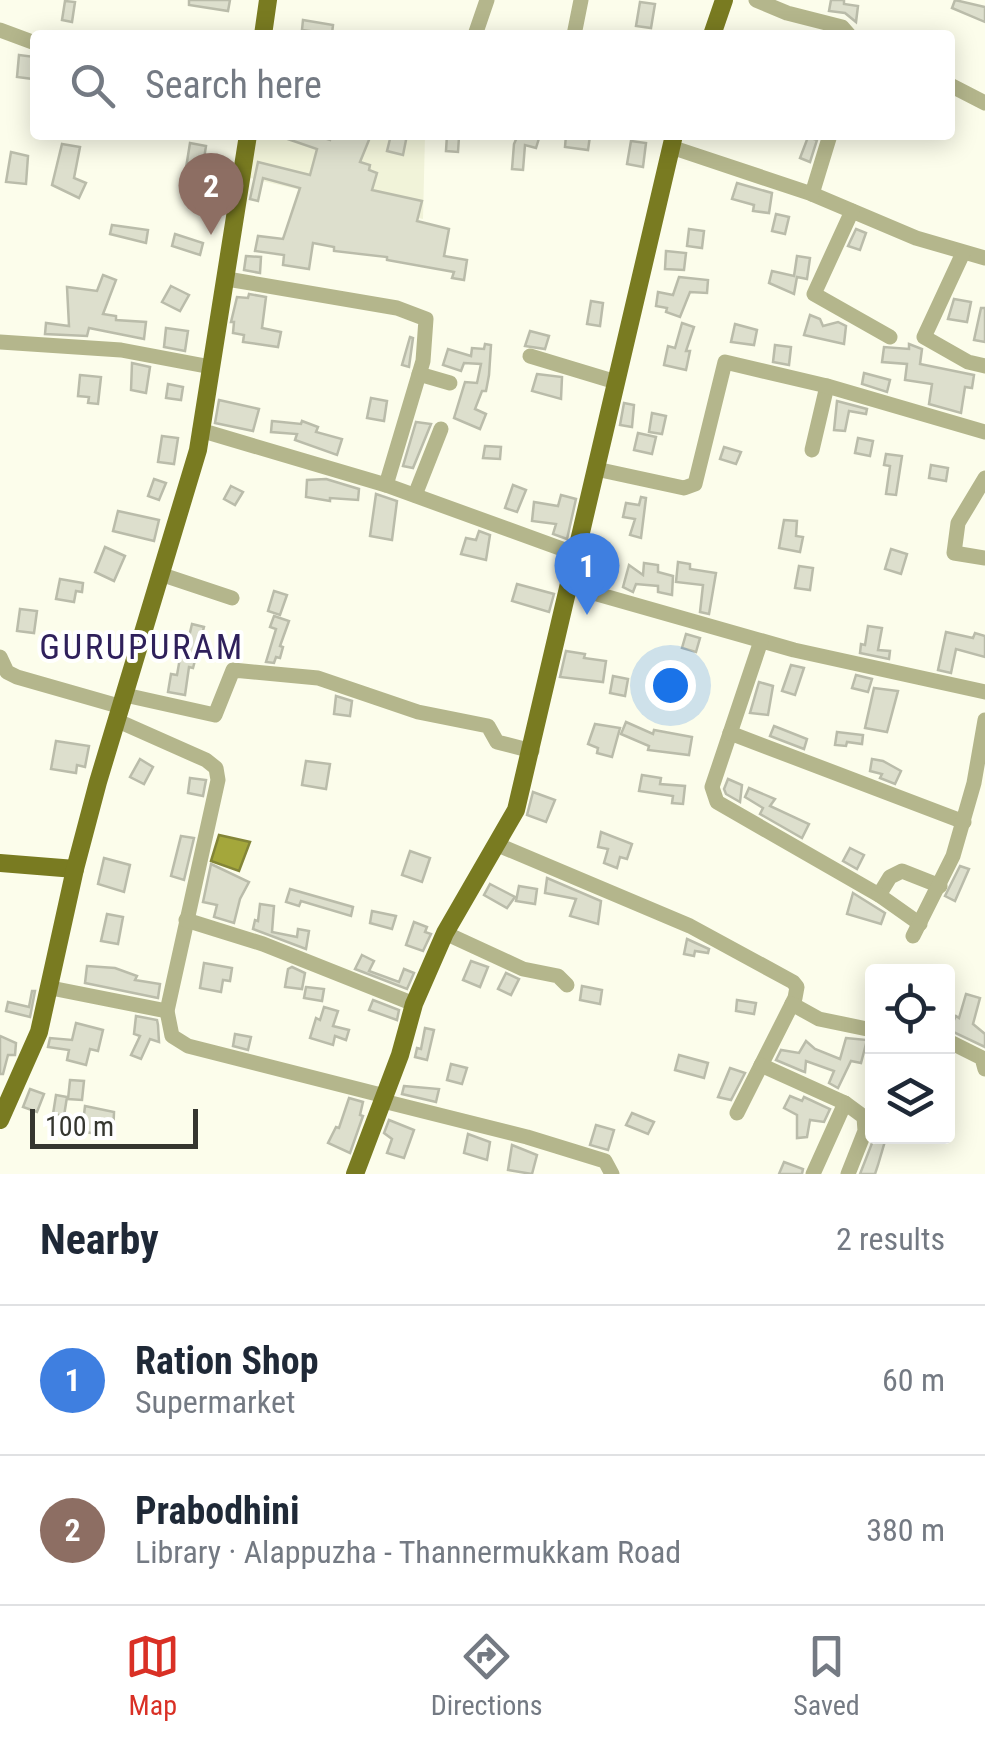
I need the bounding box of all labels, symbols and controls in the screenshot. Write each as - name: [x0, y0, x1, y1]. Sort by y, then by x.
- search box: [30, 30, 955, 140]
- icon: search: [65, 58, 120, 113]
- text: Search here: [145, 63, 322, 107]
- pin: 2: [178, 152, 244, 235]
- pin: 1: [554, 532, 620, 615]
- district label: GURUPURAM: [39, 627, 245, 668]
- your location: [645, 660, 696, 711]
- map controls: [865, 964, 955, 1144]
- button: locate: [865, 964, 955, 1054]
- button: layers: [865, 1054, 955, 1144]
- scale bar: [30, 1104, 198, 1148]
- text: 100 m: [45, 1110, 114, 1143]
- text: Nearby: [40, 1215, 159, 1264]
- text: 2 results: [836, 1220, 945, 1258]
- text: Ration Shop: [135, 1339, 318, 1383]
- text: 1: [64, 1361, 81, 1399]
- text: 60 m: [882, 1361, 945, 1399]
- text: Supermarket: [135, 1383, 295, 1421]
- text: Prabodhini: [135, 1489, 300, 1533]
- text: 2: [64, 1511, 81, 1549]
- text: 380 m: [866, 1511, 945, 1549]
- text: Library · Alappuzha - Thannermukkam Road: [135, 1533, 681, 1571]
- tab: Map: [125, 1629, 180, 1722]
- tab: Directions: [431, 1629, 543, 1722]
- tab: Saved: [793, 1629, 860, 1722]

